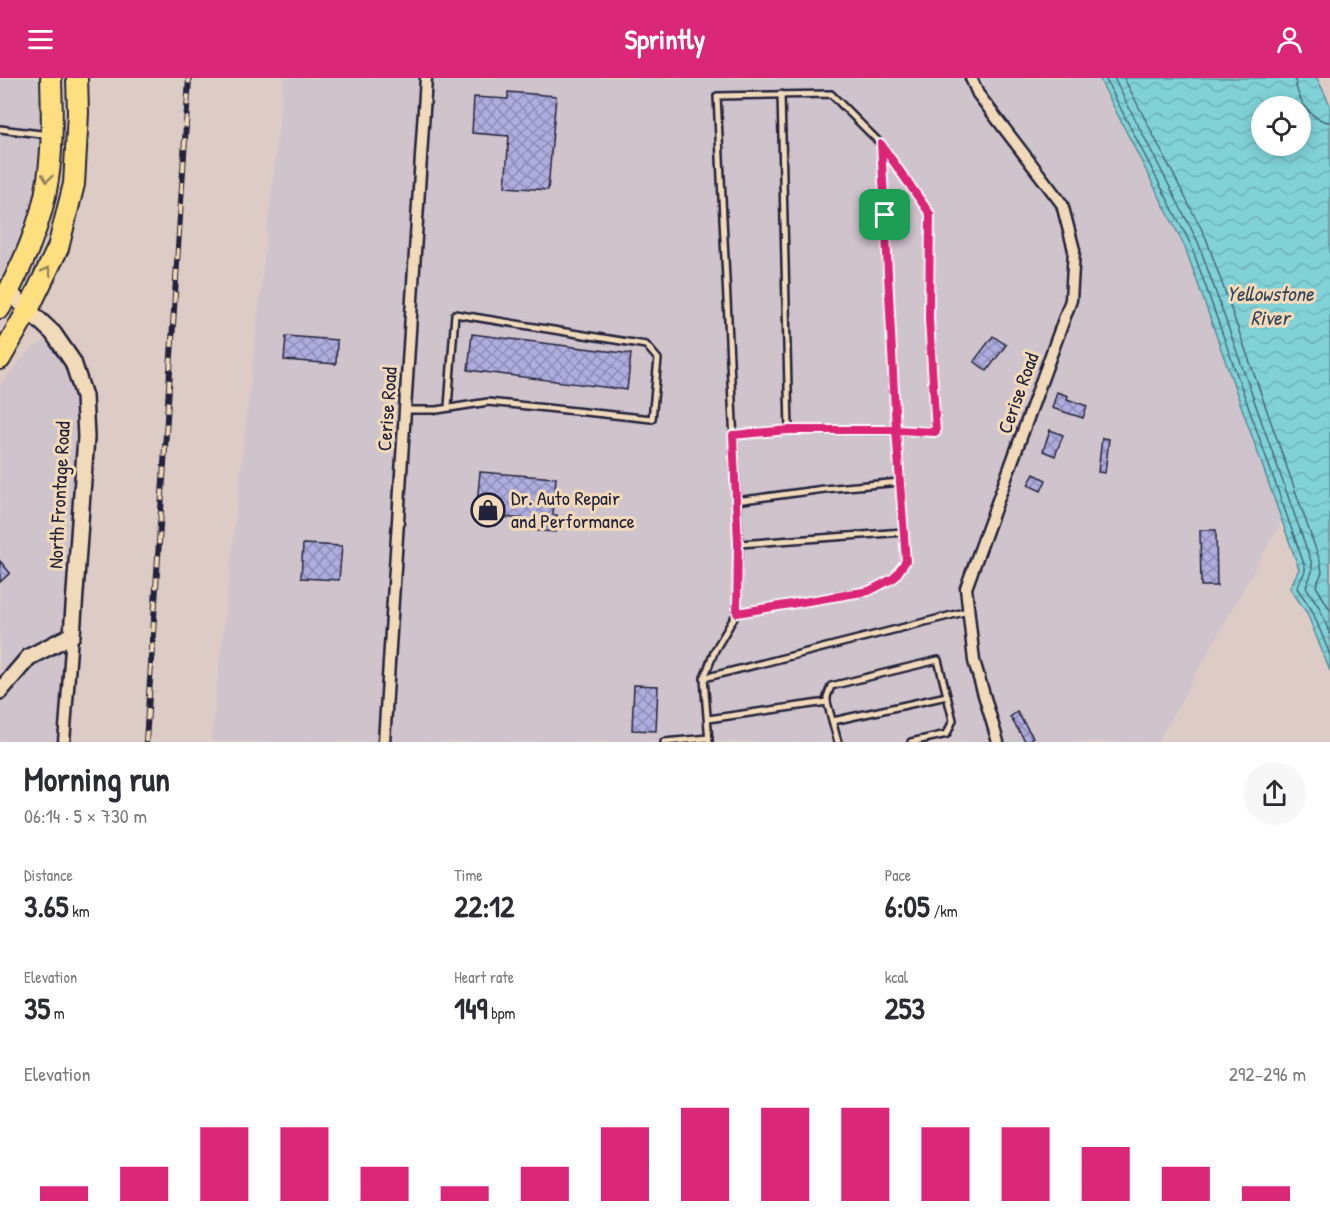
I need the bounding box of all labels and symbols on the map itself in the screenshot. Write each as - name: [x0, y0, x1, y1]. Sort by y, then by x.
- one-way arrow: [42, 174, 54, 183]
- pin: [859, 189, 910, 240]
- one-way arrow: [39, 266, 51, 277]
- water label: Yellowstone River: [1227, 279, 1315, 332]
- street label: Cerise Road: [990, 348, 1045, 437]
- street label: Cerise Road: [370, 366, 403, 452]
- street label: North Frontage Road: [41, 420, 76, 569]
- place label: Dr. Auto Repair and Performance: [511, 484, 635, 534]
- shop icon: Dr. Auto Repair and Performance: [470, 492, 506, 528]

